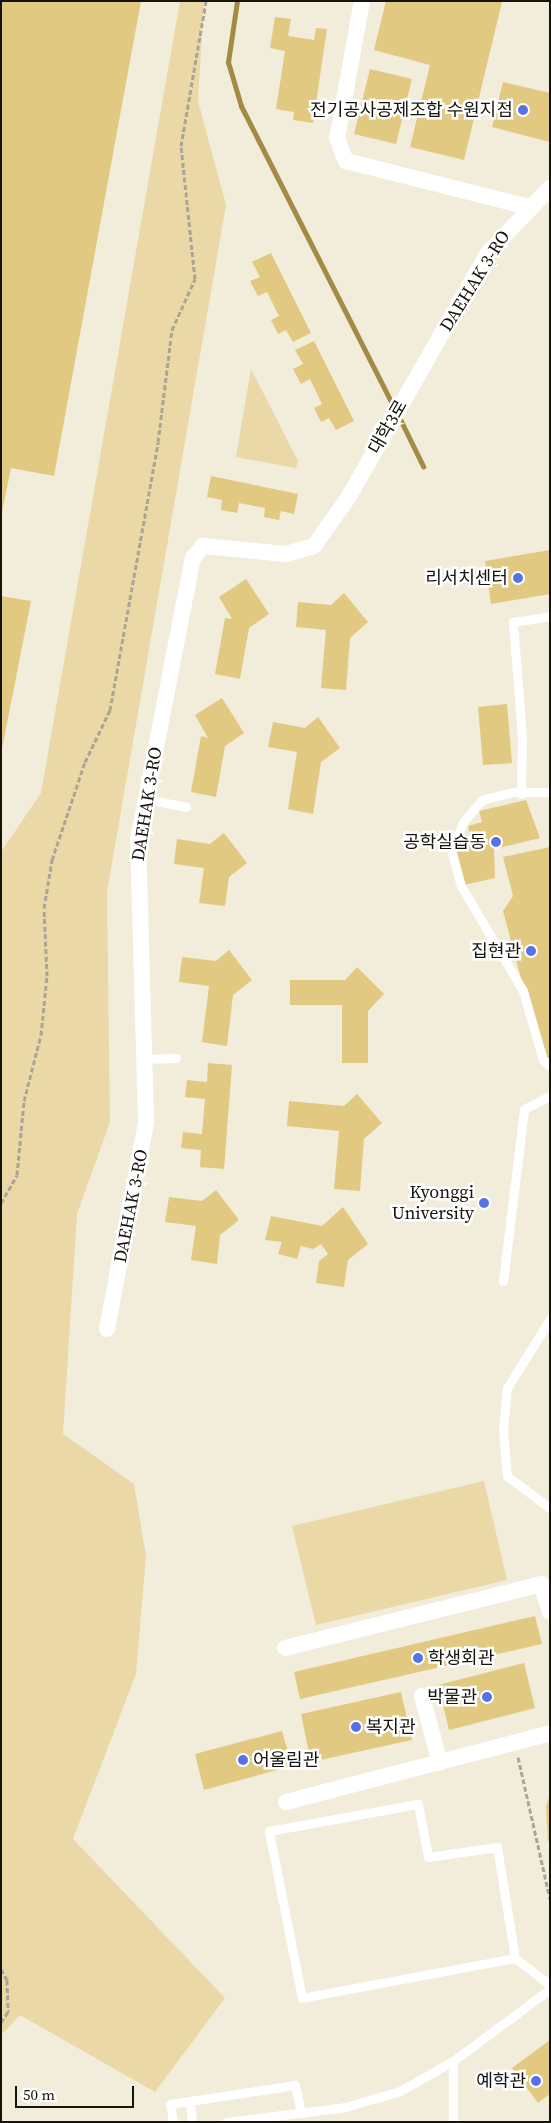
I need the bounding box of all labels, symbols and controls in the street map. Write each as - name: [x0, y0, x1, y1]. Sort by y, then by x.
- place label: 전기공사공제조합 수원지점: [310, 99, 513, 121]
- marker: 전기공사공제조합 수원지점: [517, 104, 529, 116]
- street label: DAEHAK 3-RO: [435, 226, 515, 336]
- street label: 대학3로: [364, 396, 412, 458]
- place label: 리서치센터: [425, 567, 508, 589]
- marker: 리서치센터: [512, 572, 524, 584]
- street label: DAEHAK 3-RO: [127, 745, 167, 863]
- place label: 공학실습동: [403, 831, 486, 853]
- marker: 공학실습동: [490, 836, 502, 848]
- place label: 집현관: [471, 940, 521, 962]
- marker: 집현관: [525, 945, 537, 957]
- street label: DAEHAK 3-RO: [109, 1147, 153, 1265]
- place label: Kyonggi University: [392, 1182, 474, 1224]
- marker: Kyonggi University: [478, 1197, 490, 1209]
- place label: 학생회관: [428, 1647, 494, 1669]
- marker: 학생회관: [412, 1652, 424, 1664]
- place label: 박물관: [427, 1686, 477, 1708]
- marker: 박물관: [481, 1691, 493, 1703]
- place label: 복지관: [366, 1716, 416, 1738]
- marker: 복지관: [350, 1721, 362, 1733]
- place label: 어울림관: [253, 1749, 319, 1771]
- marker: 어울림관: [237, 1754, 249, 1766]
- place label: 예학관: [476, 2070, 526, 2092]
- marker: 예학관: [530, 2075, 542, 2087]
- scale bar: [18, 2076, 136, 2108]
- text: 50 m: [23, 2084, 55, 2105]

